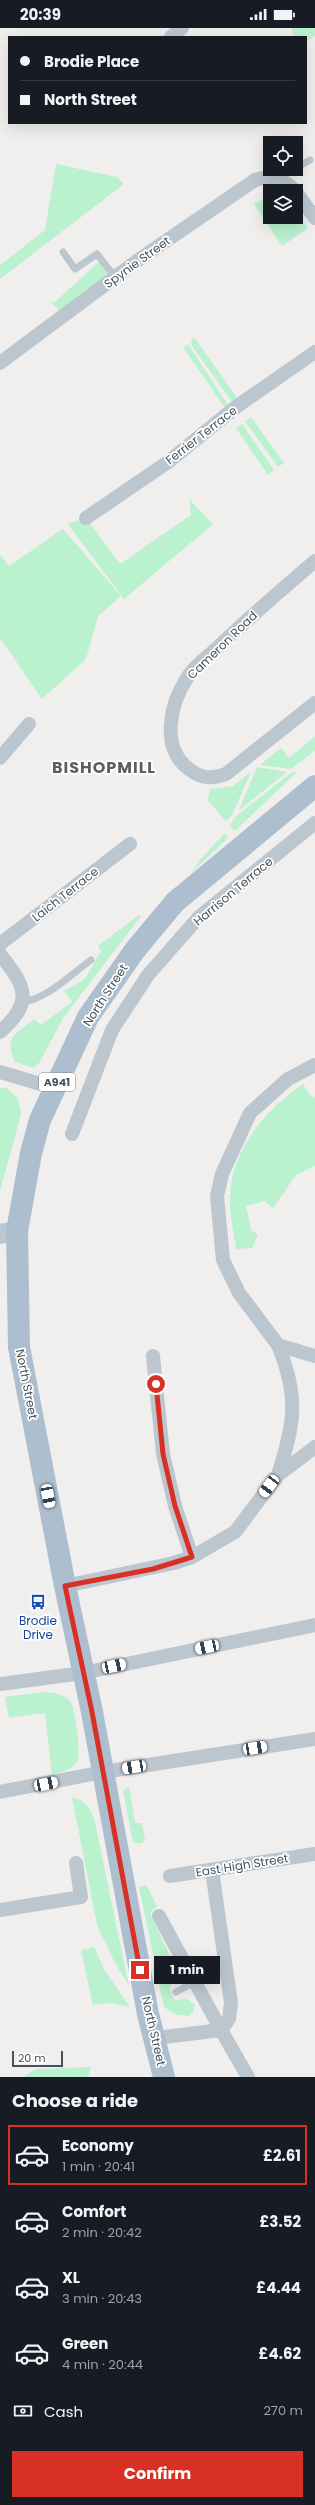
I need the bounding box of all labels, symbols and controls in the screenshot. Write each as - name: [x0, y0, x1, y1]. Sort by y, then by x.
- text: 20:39: [20, 4, 61, 25]
- text: Brodie Place: [44, 51, 139, 72]
- text: North Street: [44, 89, 137, 110]
- map controls: [263, 136, 303, 224]
- button: locate: [263, 136, 303, 176]
- button: layers: [263, 184, 303, 224]
- street label: Spynie Street: [100, 232, 174, 292]
- street label: Ferrier Terrace: [162, 402, 240, 468]
- street label: Cameron Road: [183, 607, 261, 683]
- district label: BISHOPMILL: [52, 756, 156, 779]
- street label: Harrison Terrace: [190, 853, 276, 929]
- street label: Laich Terrace: [28, 863, 102, 925]
- street label: North Street: [79, 961, 131, 1029]
- road number: A941: [39, 1073, 75, 1091]
- street label: North Street: [12, 1348, 42, 1420]
- route start: [147, 1375, 165, 1393]
- car: [257, 1473, 281, 1499]
- car: [40, 1483, 56, 1509]
- bus stop icon: Brodie Drive: [29, 1593, 47, 1611]
- place label: Brodie Drive: [19, 1612, 57, 1643]
- car: [194, 1639, 220, 1655]
- car: [101, 1658, 127, 1674]
- car: [242, 1740, 268, 1756]
- car: [121, 1759, 147, 1775]
- car: [33, 1776, 59, 1792]
- street label: East High Street: [194, 1849, 290, 1881]
- callout: 1 min: [154, 1956, 220, 1984]
- text: 1 min: [170, 1960, 204, 1979]
- route end: [131, 1961, 149, 1979]
- street label: North Street: [138, 1995, 170, 2067]
- scale bar: [12, 2049, 63, 2068]
- text: 20 m: [18, 2050, 46, 2066]
- text: Choose a ride: [12, 2088, 138, 2113]
- text: Economy: [62, 2135, 134, 2156]
- icon: car: [14, 2137, 50, 2173]
- text: £2.61: [263, 2145, 301, 2166]
- text: 1 min · 20:41: [62, 2157, 135, 2176]
- text: Comfort: [62, 2201, 126, 2222]
- icon: car: [14, 2203, 50, 2239]
- text: £3.52: [259, 2211, 301, 2232]
- text: 2 min · 20:42: [62, 2223, 142, 2242]
- text: XL: [62, 2267, 80, 2288]
- icon: car: [14, 2269, 50, 2305]
- text: £4.44: [256, 2277, 301, 2298]
- text: 3 min · 20:43: [62, 2289, 142, 2308]
- text: Green: [62, 2333, 108, 2354]
- icon: car: [14, 2335, 50, 2371]
- text: £4.62: [259, 2343, 301, 2364]
- text: 4 min · 20:44: [62, 2355, 143, 2374]
- icon: cash: [12, 2400, 34, 2422]
- text: Cash: [44, 2401, 83, 2422]
- text: 270 m: [263, 2401, 303, 2420]
- button: Confirm: [12, 2451, 303, 2497]

